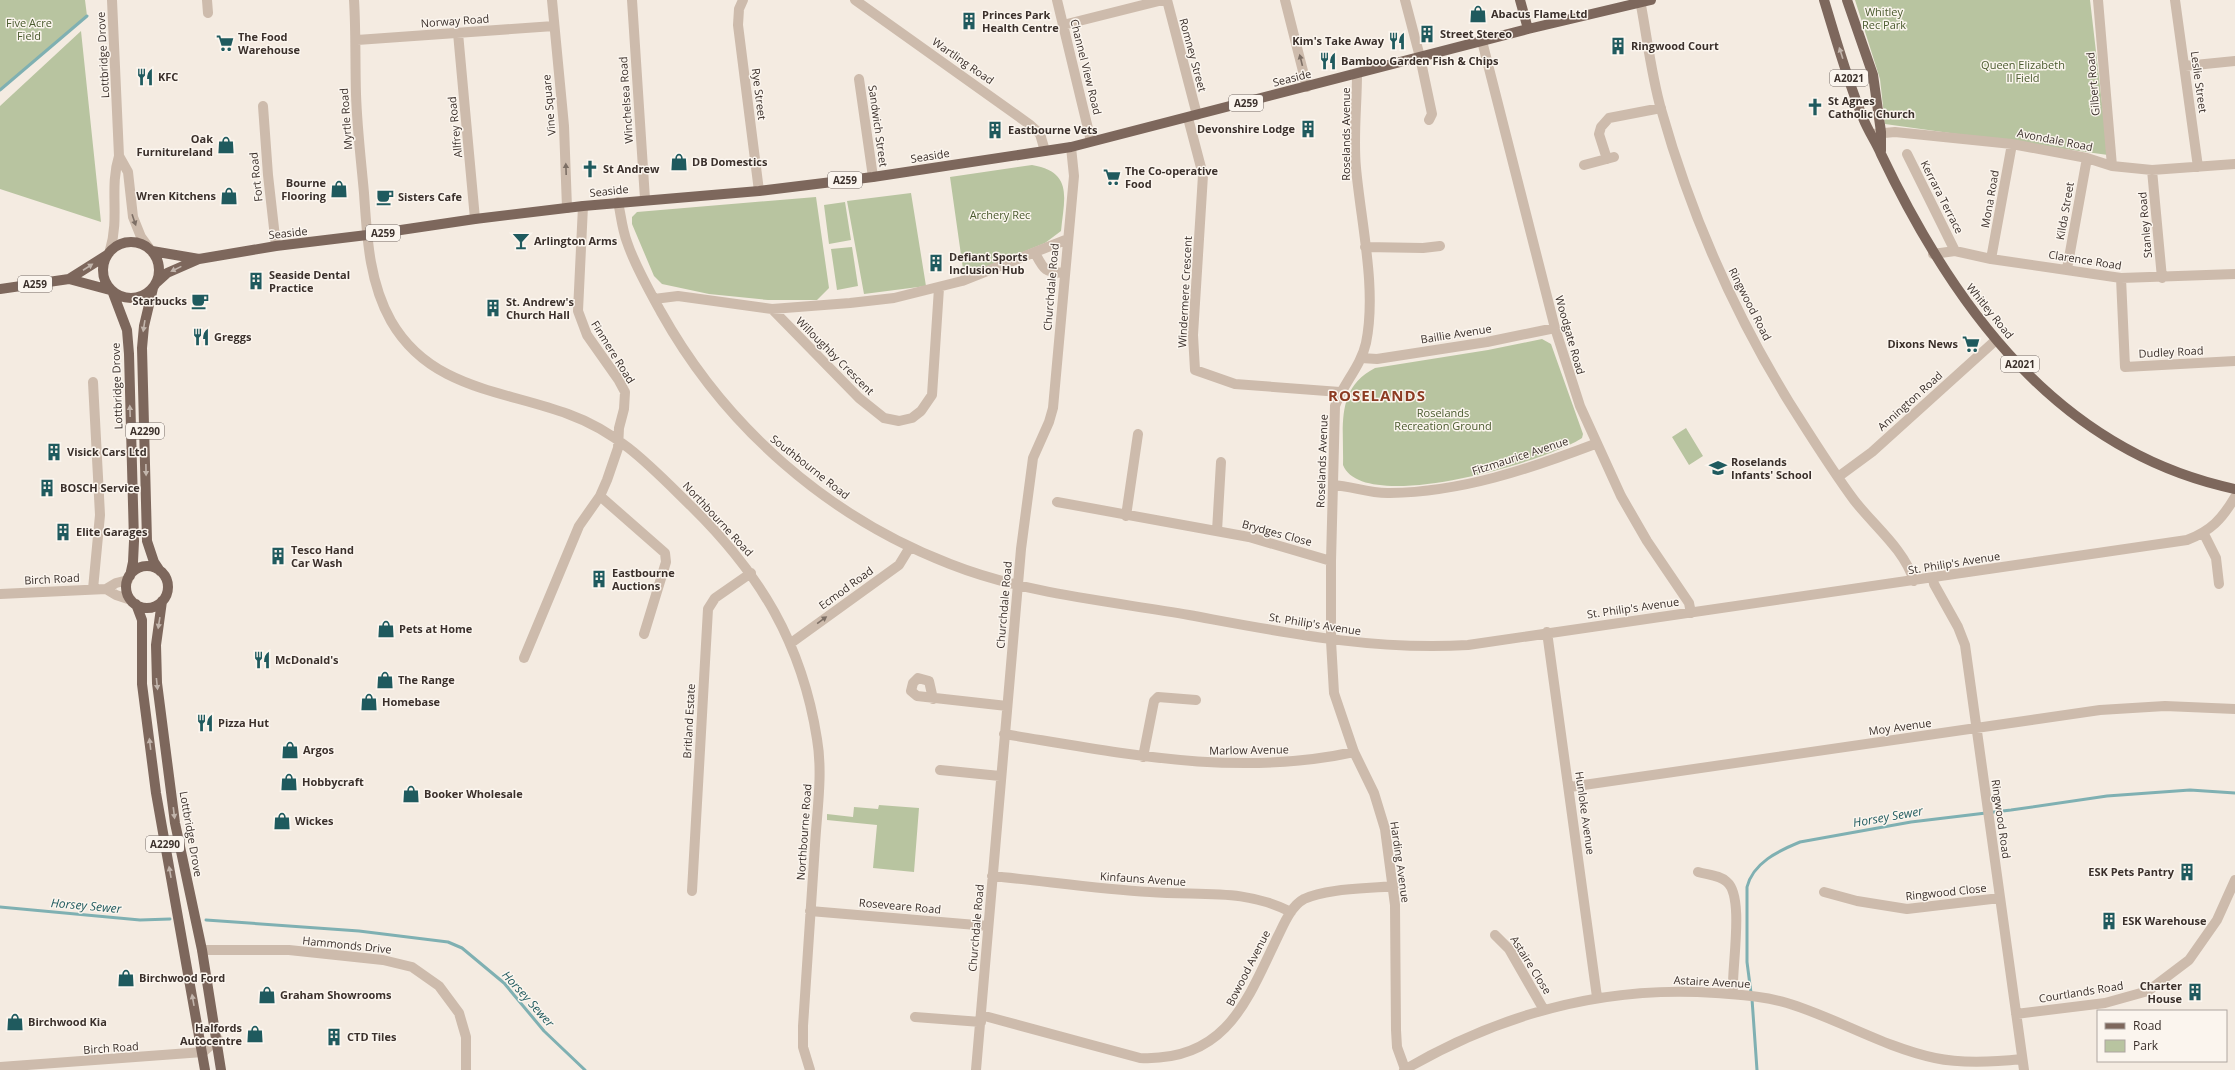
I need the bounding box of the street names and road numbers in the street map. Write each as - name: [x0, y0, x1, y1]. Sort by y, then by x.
- street label: Lottbridge Drove: [93, 11, 112, 99]
- street label: Norway Road: [420, 11, 490, 30]
- street label: Romney Street: [1176, 16, 1211, 93]
- street label: Channel View Road: [1067, 17, 1106, 116]
- street label: Wartling Road: [929, 34, 997, 87]
- street label: Leslie Street: [2188, 50, 2211, 114]
- street label: Gilbert Road: [2082, 52, 2103, 117]
- street label: Winchelsea Road: [615, 56, 636, 144]
- street label: Seaside: [1271, 65, 1313, 90]
- street label: Rye Street: [749, 67, 770, 121]
- road number: A2021: [1830, 70, 1868, 86]
- street label: Vine Square: [538, 74, 559, 136]
- street label: Sandwich Street: [865, 84, 892, 168]
- street label: Roselands Avenue: [1338, 87, 1353, 181]
- street label: Myrtle Road: [336, 88, 355, 150]
- road number: A259: [1229, 95, 1263, 111]
- street label: Allfrey Road: [444, 96, 465, 158]
- street label: Avondale Road: [2016, 125, 2094, 154]
- street label: Seaside: [909, 145, 950, 166]
- street label: Fort Road: [245, 151, 266, 203]
- street label: Kerrara Terrace: [1918, 158, 1967, 236]
- street label: Mona Road: [1977, 169, 2002, 229]
- road number: A259: [828, 172, 862, 188]
- street label: Seaside: [589, 181, 629, 200]
- street label: Kilda Street: [2052, 181, 2077, 241]
- street label: Stanley Road: [2134, 191, 2155, 259]
- street label: Seaside: [268, 223, 308, 242]
- road number: A259: [366, 225, 400, 241]
- street label: Windermere Crescent: [1174, 236, 1195, 348]
- street label: Churchdale Road: [1039, 243, 1062, 331]
- street label: Clarence Road: [2047, 246, 2123, 273]
- street label: Ringwood Road: [1726, 265, 1775, 343]
- road number: A259: [18, 276, 52, 292]
- street label: Whitley Road: [1963, 280, 2017, 342]
- street label: Woodgate Road: [1552, 294, 1589, 376]
- street label: Willoughby Crescent: [793, 313, 878, 398]
- street label: Finmere Road: [588, 318, 639, 386]
- street label: Baillie Avenue: [1419, 320, 1492, 347]
- street label: Lottbridge Drove: [107, 342, 126, 430]
- street label: Dudley Road: [2138, 342, 2204, 361]
- road number: A2021: [2001, 356, 2039, 372]
- street label: Annington Road: [1874, 368, 1945, 434]
- street label: Roselands Avenue: [1312, 414, 1331, 508]
- road number: A2290: [126, 423, 164, 439]
- street label: Southbourne Road: [768, 431, 853, 502]
- street label: Fitzmaurice Avenue: [1470, 433, 1570, 478]
- street label: Northbourne Road: [680, 478, 757, 559]
- street label: Brydges Close: [1240, 516, 1314, 549]
- street label: St. Philip's Avenue: [1907, 548, 2001, 577]
- street label: Churchdale Road: [992, 561, 1015, 649]
- street label: Ecmod Road: [815, 563, 876, 612]
- street label: Birch Road: [24, 570, 80, 587]
- street label: St. Philip's Avenue: [1586, 594, 1680, 621]
- street label: St. Philip's Avenue: [1268, 609, 1362, 638]
- street label: Britland Estate: [679, 683, 698, 759]
- street label: Moy Avenue: [1868, 715, 1932, 738]
- street label: Marlow Avenue: [1209, 741, 1289, 758]
- street label: Hunloke Avenue: [1572, 770, 1599, 856]
- street label: Ringwood Road: [1989, 778, 2014, 860]
- street label: Northbourne Road: [793, 783, 814, 881]
- street label: Lottbridge Drove: [177, 790, 206, 878]
- street label: Harding Avenue: [1387, 820, 1414, 904]
- road number: A2290: [146, 836, 184, 852]
- street label: Kinfauns Avenue: [1100, 868, 1186, 889]
- street label: Ringwood Close: [1905, 880, 1987, 903]
- street label: Churchdale Road: [964, 884, 987, 972]
- street label: Roseveare Road: [858, 894, 942, 917]
- street label: Bowood Avenue: [1222, 927, 1273, 1008]
- street label: Hammonds Drive: [302, 932, 392, 957]
- street label: Astaire Close: [1508, 933, 1555, 997]
- street label: Astaire Avenue: [1673, 972, 1751, 991]
- street label: Courtlands Road: [2038, 977, 2124, 1006]
- street label: Birch Road: [83, 1038, 139, 1057]

